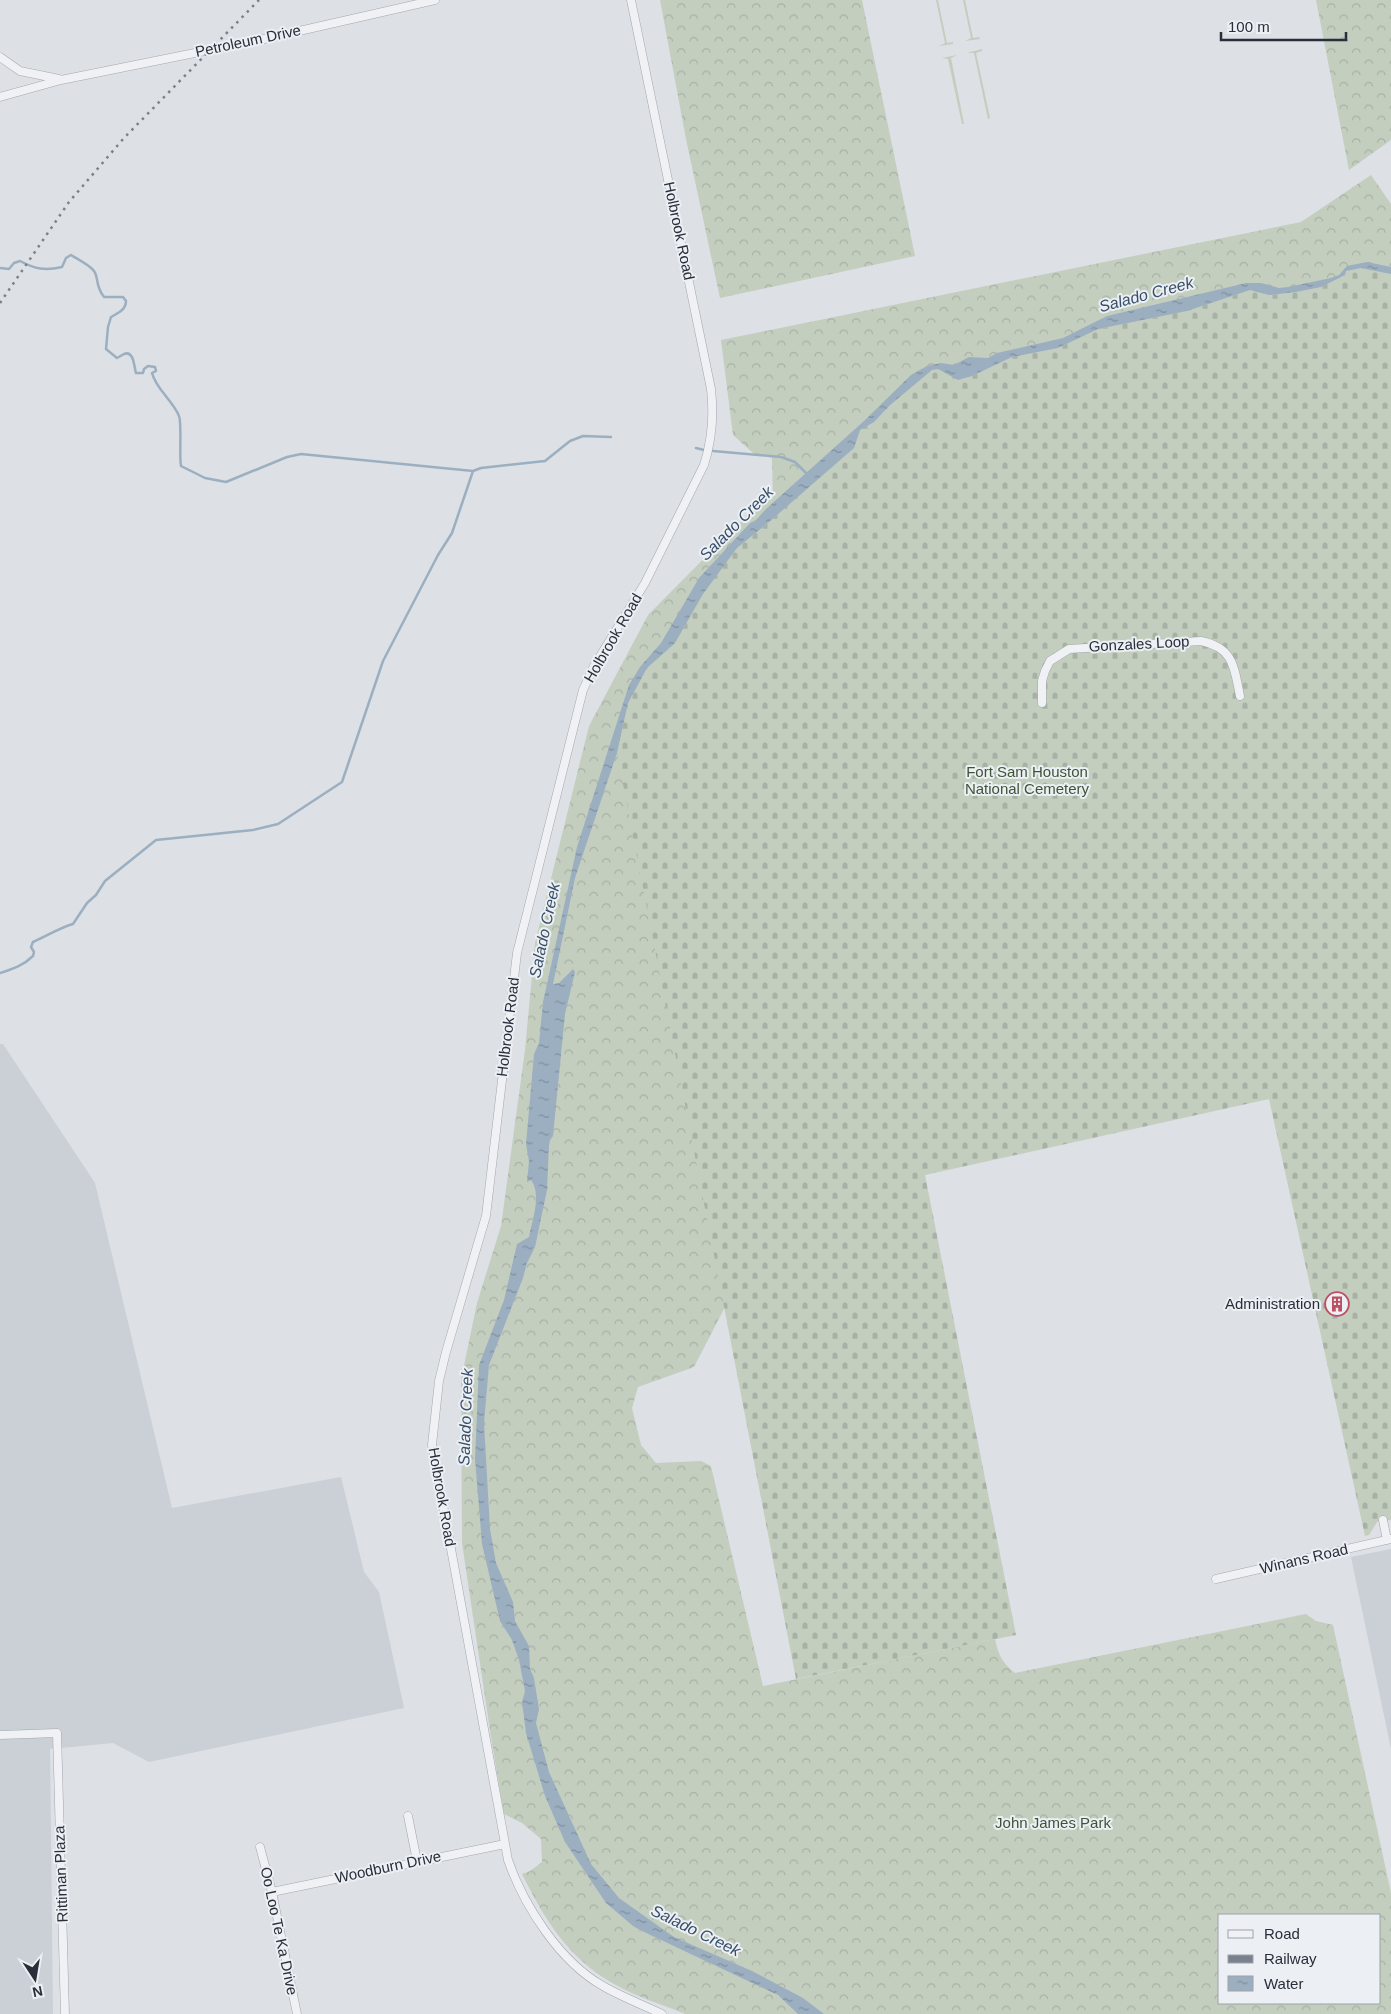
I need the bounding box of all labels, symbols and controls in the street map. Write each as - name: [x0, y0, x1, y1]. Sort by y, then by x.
- scale bar: [1221, 10, 1346, 42]
- text: 100 m: [1228, 18, 1270, 35]
- street label: Petroleum Drive: [194, 21, 302, 60]
- street label: Holbrook Road: [661, 180, 698, 282]
- water label: Salado Creek: [1097, 273, 1196, 315]
- water label: Salado Creek: [696, 482, 777, 564]
- street label: Holbrook Road: [580, 590, 645, 685]
- street label: Gonzales Loop: [1088, 632, 1190, 655]
- park label: Fort Sam Houston National Cemetery: [965, 763, 1090, 797]
- water label: Salado Creek: [526, 880, 563, 979]
- street label: Holbrook Road: [493, 976, 522, 1078]
- building icon: Administration: [1324, 1291, 1350, 1317]
- place label: Administration: [1225, 1295, 1320, 1312]
- water label: Salado Creek: [455, 1367, 476, 1466]
- street label: Holbrook Road: [425, 1446, 460, 1548]
- street label: Winans Road: [1258, 1540, 1350, 1577]
- park label: John James Park: [995, 1814, 1111, 1831]
- street label: Rittiman Plaza: [50, 1825, 71, 1923]
- street label: Woodburn Drive: [333, 1847, 443, 1886]
- street label: Oo Loo Te Ka Drive: [258, 1865, 301, 1997]
- water label: Salado Creek: [648, 1902, 744, 1960]
- legend: [1218, 1914, 1381, 2004]
- text: Road: [1264, 1925, 1300, 1942]
- text: Railway: [1264, 1950, 1317, 1967]
- north arrow: [10, 1954, 60, 2004]
- text: Water: [1264, 1975, 1303, 1992]
- text: N: [31, 1983, 44, 2001]

